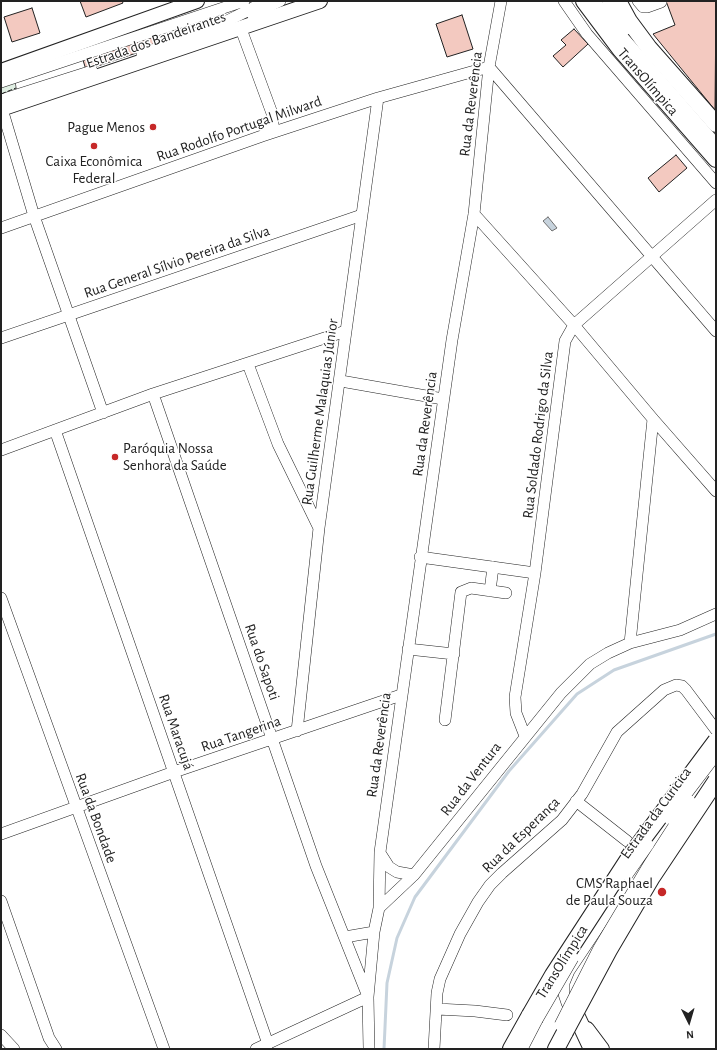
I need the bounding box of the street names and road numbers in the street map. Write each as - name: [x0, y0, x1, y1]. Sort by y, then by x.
- street label: Estrada dos Bandeirantes: [84, 8, 228, 72]
- street label: TransOlímpica: [614, 44, 682, 120]
- street label: Rua da Reverência: [456, 50, 486, 158]
- street label: Rua Rodolfo Portugal Milward: [154, 92, 324, 166]
- street label: Rua General Sílvio Pereira da Silva: [82, 222, 272, 302]
- street label: Rua Guilherme Malaquias Júnior: [298, 318, 342, 506]
- street label: Rua Soldado Rodrigo da Silva: [519, 350, 557, 520]
- street label: Rua da Reverência: [409, 370, 441, 478]
- street label: Rua do Sapoti: [240, 621, 284, 703]
- street label: Rua Maracujá: [155, 691, 197, 773]
- street label: Rua da Reverência: [363, 691, 395, 799]
- street label: Rua Tangerina: [199, 712, 283, 756]
- street label: Rua da Ventura: [437, 739, 505, 819]
- street label: Estrada da Curicica: [617, 764, 695, 862]
- street label: Rua da Bondade: [71, 771, 121, 865]
- street label: Rua da Esperança: [478, 793, 564, 877]
- street label: TransOlímpica: [532, 922, 592, 1002]

